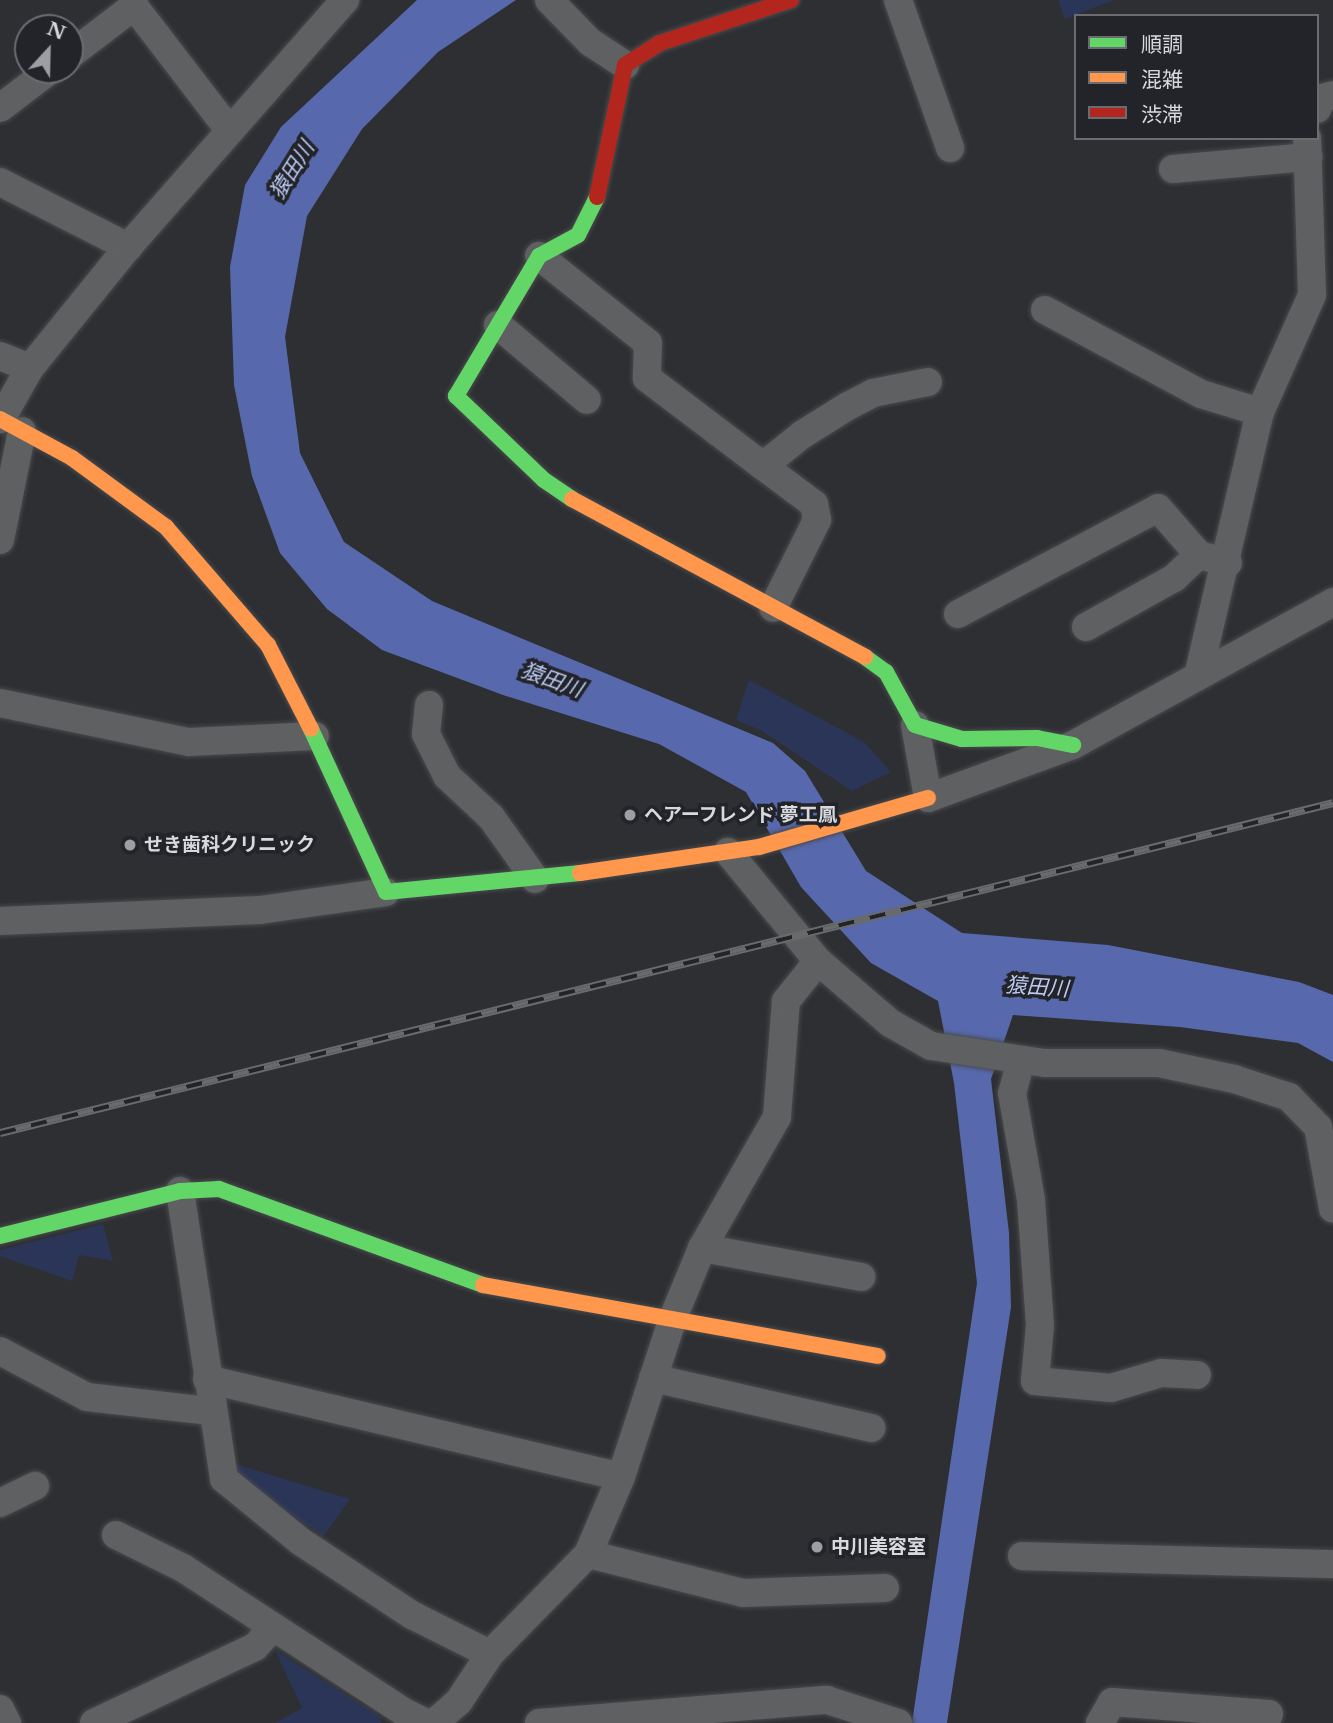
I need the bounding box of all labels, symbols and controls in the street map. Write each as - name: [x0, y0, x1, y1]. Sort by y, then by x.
- north arrow: [14, 14, 84, 84]
- legend: [1074, 14, 1319, 140]
- text: N: [44, 17, 69, 45]
- text: 順調: [1141, 32, 1183, 58]
- text: 混雑: [1141, 67, 1183, 93]
- text: 渋滞: [1141, 102, 1183, 128]
- water label: 猿田川: [265, 137, 319, 203]
- water label: 猿田川: [518, 657, 586, 703]
- place label: ヘアーフレンド 夢工鳳: [644, 804, 838, 826]
- marker: ヘアーフレンド 夢工鳳: [622, 807, 638, 823]
- place label: せき歯科クリニック: [144, 834, 315, 856]
- marker: せき歯科クリニック: [122, 837, 138, 853]
- water label: 猿田川: [1005, 972, 1069, 1002]
- place label: 中川美容室: [831, 1536, 926, 1558]
- marker: 中川美容室: [809, 1539, 825, 1555]

